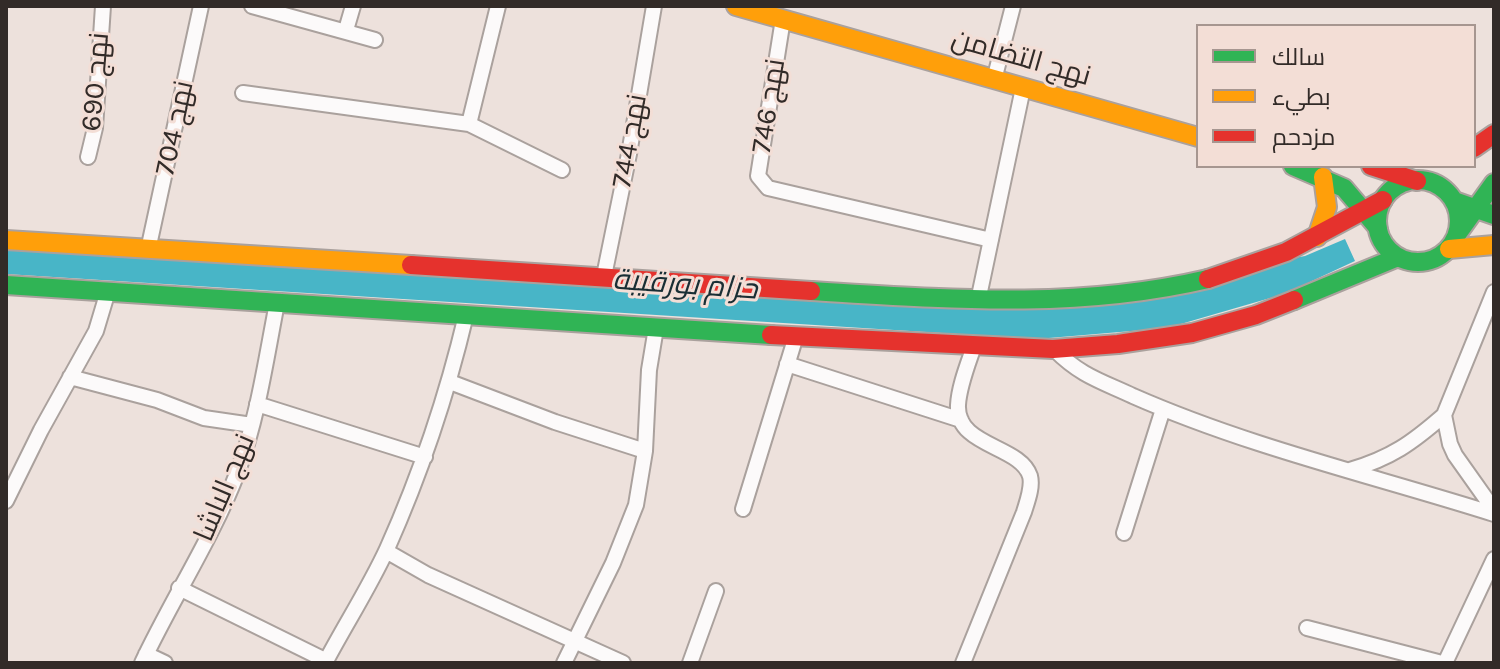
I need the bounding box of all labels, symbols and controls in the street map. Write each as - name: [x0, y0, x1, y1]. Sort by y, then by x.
- street label: نهج التضامن: [947, 22, 1095, 94]
- legend: [1196, 24, 1476, 168]
- street label: نهج 690: [75, 31, 117, 133]
- text: سالك: [1272, 43, 1325, 71]
- street label: نهج 746: [745, 56, 793, 156]
- street label: نهج 704: [149, 78, 201, 178]
- text: بطيء: [1272, 83, 1331, 111]
- street label: نهج 744: [605, 91, 655, 191]
- text: مزدحم: [1272, 123, 1335, 151]
- water label: حزام بورقيبة: [611, 262, 759, 308]
- street label: نهج الباشا: [187, 429, 263, 547]

